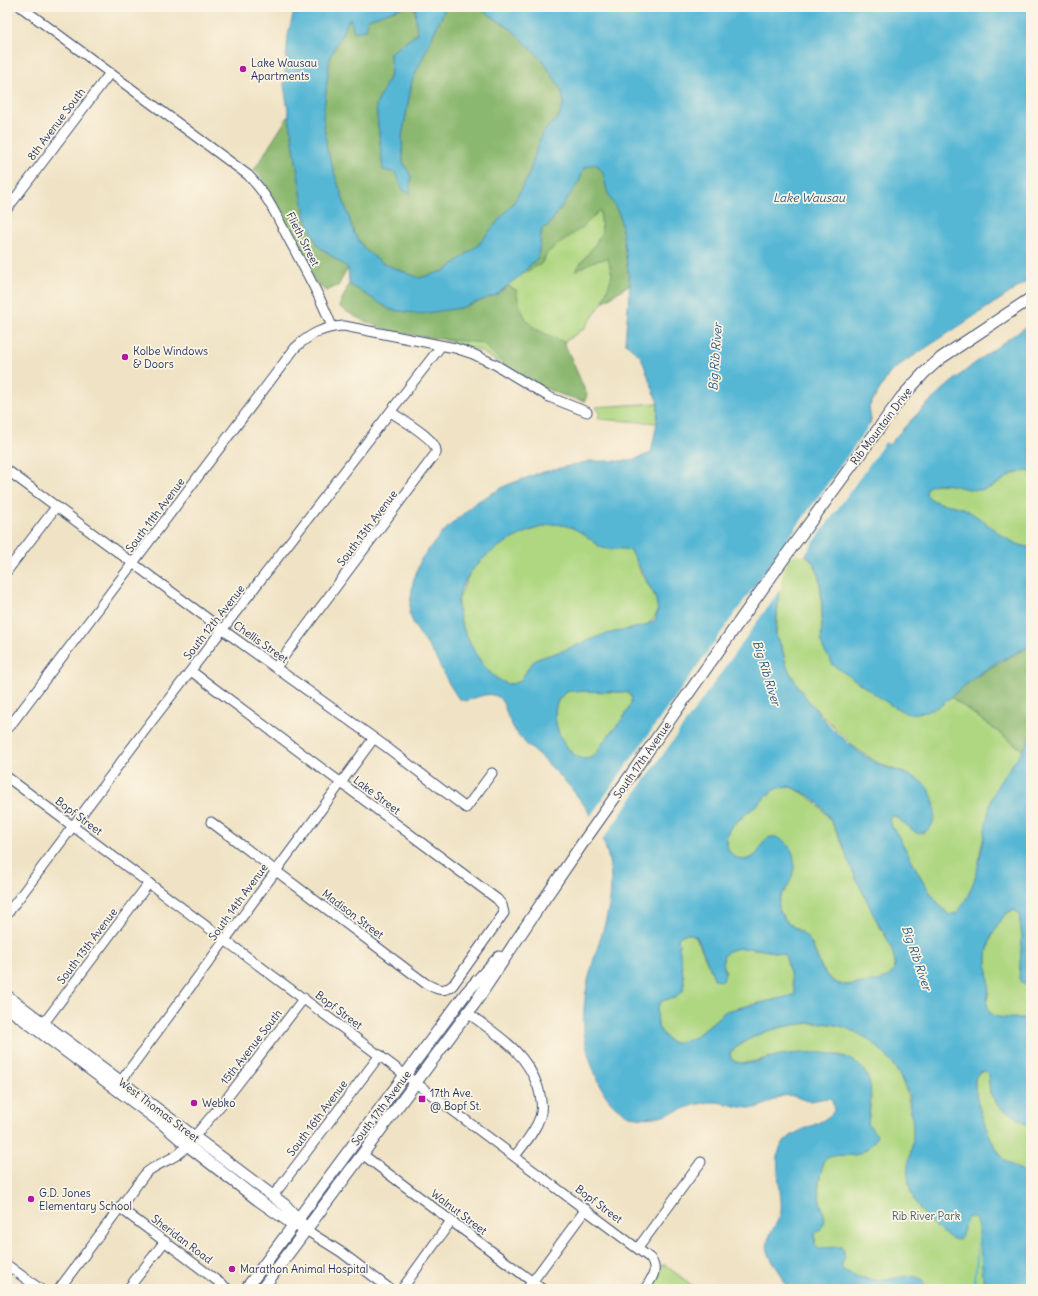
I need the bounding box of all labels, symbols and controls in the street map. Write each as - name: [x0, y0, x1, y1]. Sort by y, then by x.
- place label: Lake Wausau Apartments: [251, 56, 318, 83]
- marker: Lake Wausau Apartments: [238, 64, 248, 74]
- street label: 8th Avenue South: [24, 85, 88, 163]
- water label: Lake Wausau: [773, 190, 846, 205]
- street label: Flieth Street: [283, 209, 323, 269]
- water label: Big Rib River: [705, 321, 725, 391]
- place label: Kolbe Windows & Doors: [133, 344, 208, 371]
- marker: Kolbe Windows & Doors: [120, 352, 130, 362]
- street label: Rib Mountain Drive: [847, 384, 915, 467]
- street label: South 11th Avenue: [122, 475, 188, 555]
- street label: South 13th Avenue: [334, 487, 400, 569]
- street label: South 12th Avenue: [180, 582, 248, 662]
- street label: Chellis Street: [231, 618, 291, 666]
- water label: Big Rib River: [750, 639, 785, 709]
- street label: South 17th Avenue: [610, 719, 674, 801]
- street label: Lake Street: [351, 773, 404, 817]
- street label: Bopf Street: [53, 794, 105, 838]
- street label: South 14th Avenue: [205, 861, 271, 943]
- street label: Madison Street: [319, 886, 387, 942]
- street label: South 13th Avenue: [54, 905, 120, 987]
- water label: Big Rib River: [899, 924, 936, 994]
- street label: Bopf Street: [313, 988, 365, 1032]
- street label: 15th Avenue South: [217, 1007, 285, 1087]
- street label: South 17th Avenue: [348, 1068, 414, 1148]
- street label: West Thomas Street: [116, 1075, 203, 1145]
- street label: South 16th Avenue: [284, 1077, 350, 1159]
- place label: 17th Ave. @ Bopf St.: [430, 1086, 481, 1113]
- marker: 17th Ave. @ Bopf St.: [417, 1094, 427, 1104]
- place label: Webko: [202, 1096, 235, 1110]
- marker: Webko: [189, 1098, 199, 1108]
- street label: Bopf Street: [573, 1182, 625, 1226]
- place label: G.D. Jones Elementary School: [39, 1186, 132, 1213]
- street label: Walnut Street: [428, 1186, 490, 1238]
- marker: G.D. Jones Elementary School: [26, 1194, 36, 1204]
- park label: Rib River Park: [892, 1209, 961, 1223]
- street label: Sheridan Road: [149, 1211, 216, 1267]
- place label: Marathon Animal Hospital: [240, 1262, 368, 1276]
- marker: Marathon Animal Hospital: [227, 1264, 237, 1274]

